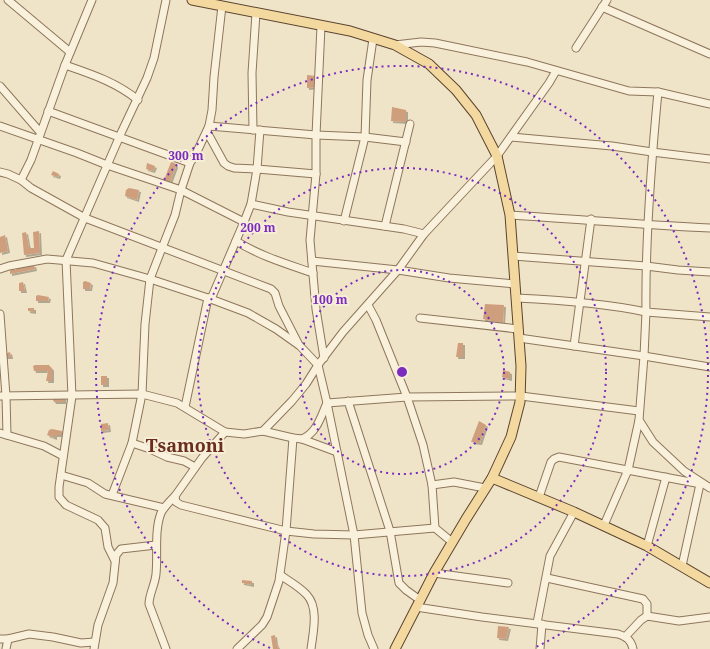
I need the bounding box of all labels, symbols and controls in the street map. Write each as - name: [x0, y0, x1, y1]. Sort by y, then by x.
- text: 300 m: [168, 147, 204, 164]
- text: 200 m: [240, 219, 276, 236]
- text: 100 m: [312, 291, 348, 308]
- centre of rings: [395, 365, 409, 379]
- district label: Tsamoni: [146, 433, 225, 457]

